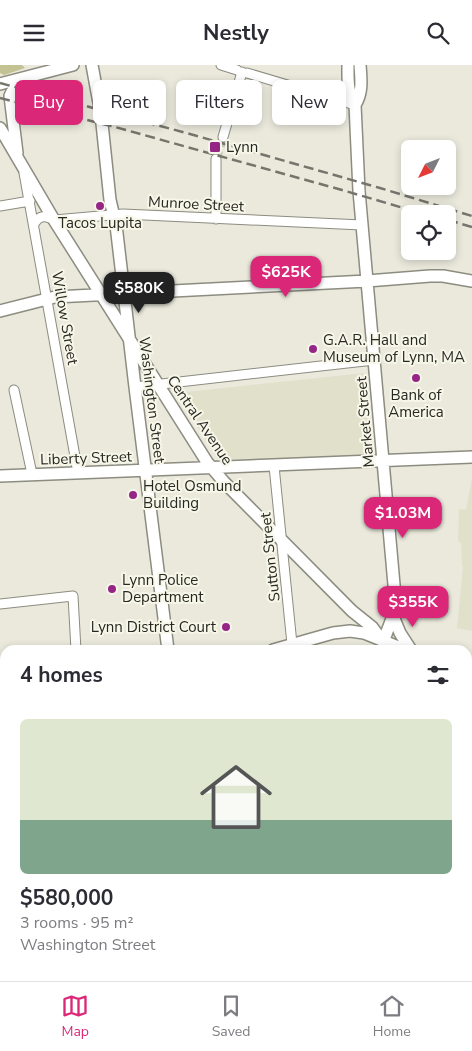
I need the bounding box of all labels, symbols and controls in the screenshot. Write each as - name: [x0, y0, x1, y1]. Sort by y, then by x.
- text: Nestly: [203, 18, 269, 48]
- icon: menu: [20, 19, 48, 47]
- icon: search: [424, 19, 452, 47]
- chip: Buy: [15, 80, 83, 125]
- chip: Rent: [93, 80, 166, 125]
- chip: Filters: [176, 80, 262, 125]
- chip: New: [272, 80, 346, 125]
- place label: Lynn: [226, 137, 258, 157]
- marker: Lynn: [208, 140, 222, 154]
- north arrow: [401, 140, 456, 195]
- map controls: [401, 140, 456, 260]
- street label: Munroe Street: [147, 191, 245, 217]
- marker: Tacos Lupita: [94, 200, 106, 212]
- button: locate: [401, 205, 456, 260]
- place label: Tacos Lupita: [58, 213, 142, 233]
- pin: $625K: [251, 255, 321, 298]
- text: $625K: [261, 261, 311, 283]
- street label: Willow Street: [47, 270, 83, 367]
- pin: $580K: [104, 271, 174, 314]
- text: $580K: [114, 277, 164, 299]
- place label: G.A.R. Hall and Museum of Lynn, MA: [323, 330, 465, 367]
- street label: Washington Street: [134, 336, 170, 465]
- marker: G.A.R. Hall and Museum of Lynn, MA: [307, 343, 319, 355]
- street label: Central Avenue: [163, 371, 237, 469]
- marker: Bank of America: [410, 372, 422, 384]
- street label: Market Street: [351, 375, 379, 468]
- place label: Bank of America: [388, 385, 444, 422]
- street label: Liberty Street: [40, 446, 133, 470]
- place label: Hotel Osmund Building: [143, 476, 241, 513]
- marker: Hotel Osmund Building: [127, 489, 139, 501]
- pin: $1.03M: [362, 497, 444, 539]
- text: $1.03M: [375, 502, 431, 524]
- street label: Sutton Street: [255, 511, 285, 603]
- place label: Lynn Police Department: [122, 570, 204, 607]
- marker: Lynn Police Department: [106, 583, 118, 595]
- pin: $355K: [378, 585, 448, 628]
- text: $355K: [388, 591, 438, 613]
- place label: Lynn District Court: [91, 617, 217, 637]
- marker: Lynn District Court: [220, 621, 232, 633]
- text: 4 homes: [20, 661, 103, 689]
- icon: filters: [424, 661, 452, 689]
- icon: home: [191, 752, 281, 842]
- text: $580,000: [20, 884, 113, 912]
- text: 3 rooms · 95 m²: [20, 912, 133, 934]
- text: Washington Street: [20, 934, 155, 956]
- tab: Map: [61, 992, 89, 1041]
- tab: Saved: [212, 992, 250, 1041]
- tab: Home: [373, 992, 411, 1041]

